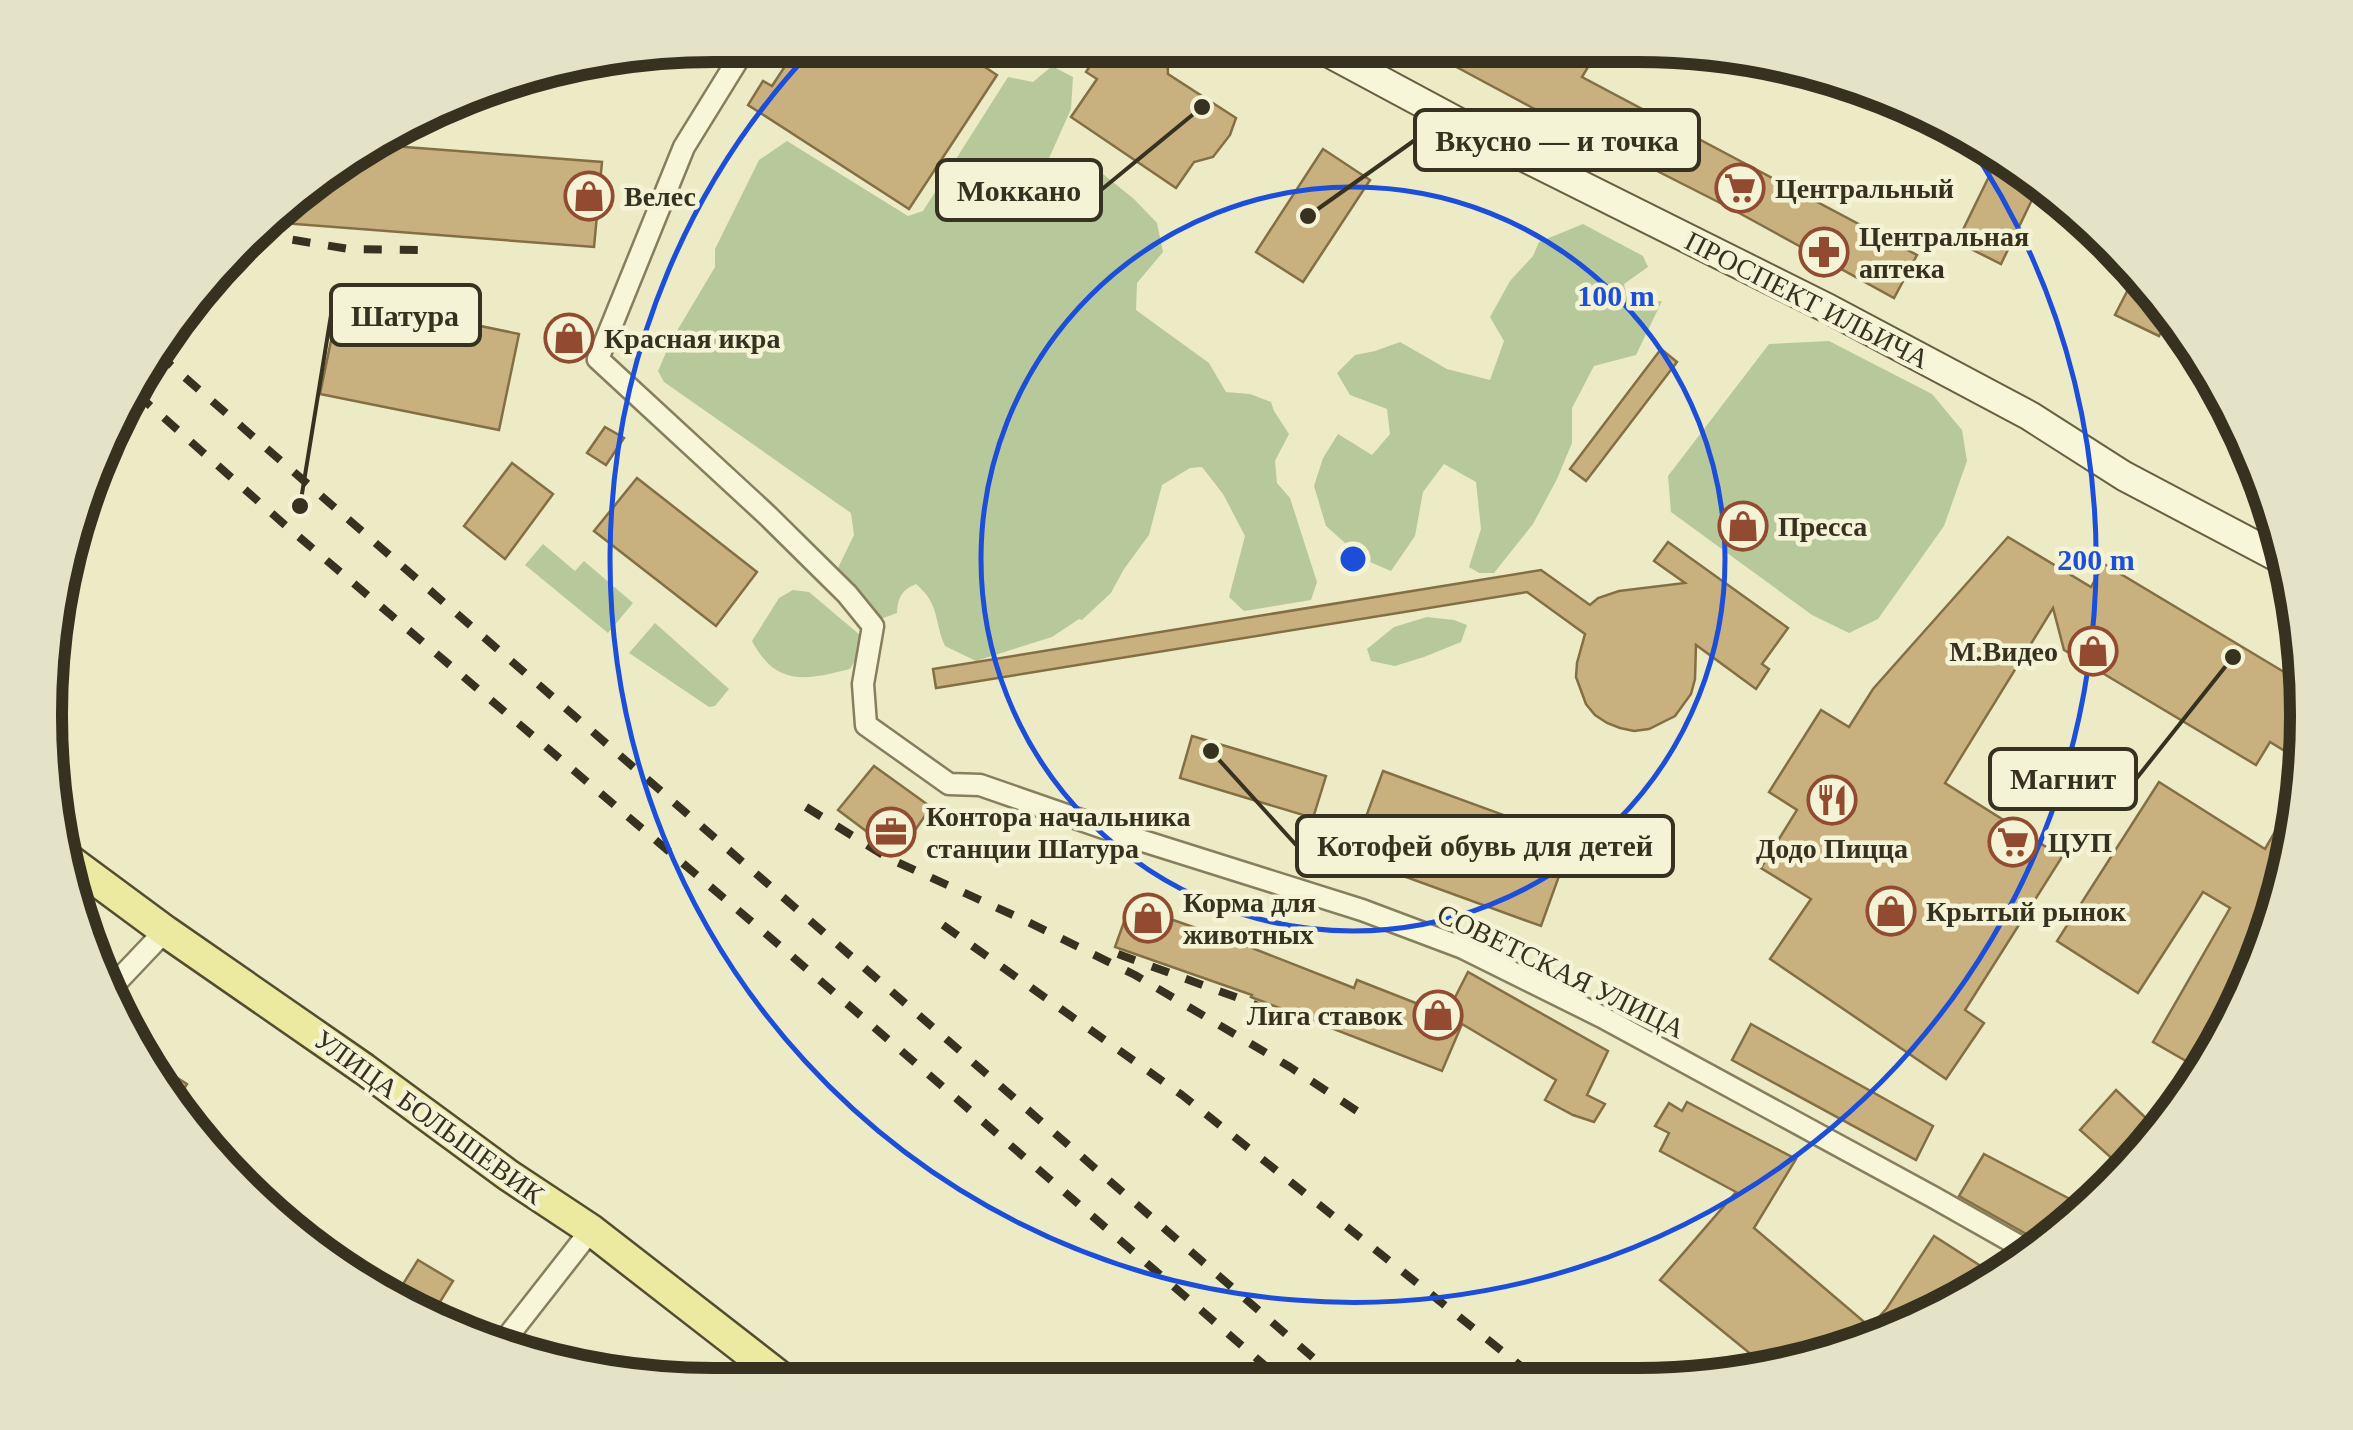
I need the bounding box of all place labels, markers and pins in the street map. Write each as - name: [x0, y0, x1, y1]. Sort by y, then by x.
- callout: Вкусно — и точка: [1415, 110, 1699, 170]
- callout: Моккано: [937, 160, 1101, 220]
- supermarket icon: Центральный: [1714, 162, 1766, 214]
- shop icon: Велес: [563, 170, 615, 222]
- place label: Центральный: [1775, 173, 1954, 204]
- place label: Велес: [624, 181, 696, 212]
- place label: Центральная аптека: [1859, 221, 2029, 284]
- pharmacy icon: Центральная аптека: [1798, 226, 1850, 278]
- callout: Шатура: [331, 285, 480, 345]
- shop icon: Красная икра: [543, 312, 595, 364]
- place label: Красная икра: [604, 323, 780, 354]
- shop icon: Пресса: [1717, 500, 1769, 552]
- place label: Пресса: [1778, 511, 1867, 542]
- centre of rings: [1335, 541, 1371, 577]
- shop icon: М.Видео: [2067, 625, 2119, 677]
- place label: М.Видео: [1949, 636, 2058, 667]
- callout: Магнит: [1990, 749, 2136, 809]
- restaurant icon: Додо Пицца: [1806, 774, 1858, 826]
- place label: Контора начальника станции Шатура: [926, 801, 1191, 864]
- office icon: Контора начальника станции Шатура: [865, 806, 917, 858]
- callout: Котофей обувь для детей: [1297, 816, 1673, 876]
- supermarket icon: ЦУП: [1987, 816, 2039, 868]
- place label: ЦУП: [2048, 827, 2112, 858]
- place label: Додо Пицца: [1756, 833, 1908, 864]
- shop icon: Крытый рынок: [1865, 885, 1917, 937]
- place label: Корма для животных: [1183, 887, 1316, 950]
- shop icon: Корма для животных: [1122, 892, 1174, 944]
- place label: Крытый рынок: [1926, 896, 2127, 927]
- shop icon: Лига ставок: [1412, 989, 1464, 1041]
- place label: Лига ставок: [1247, 1000, 1404, 1031]

